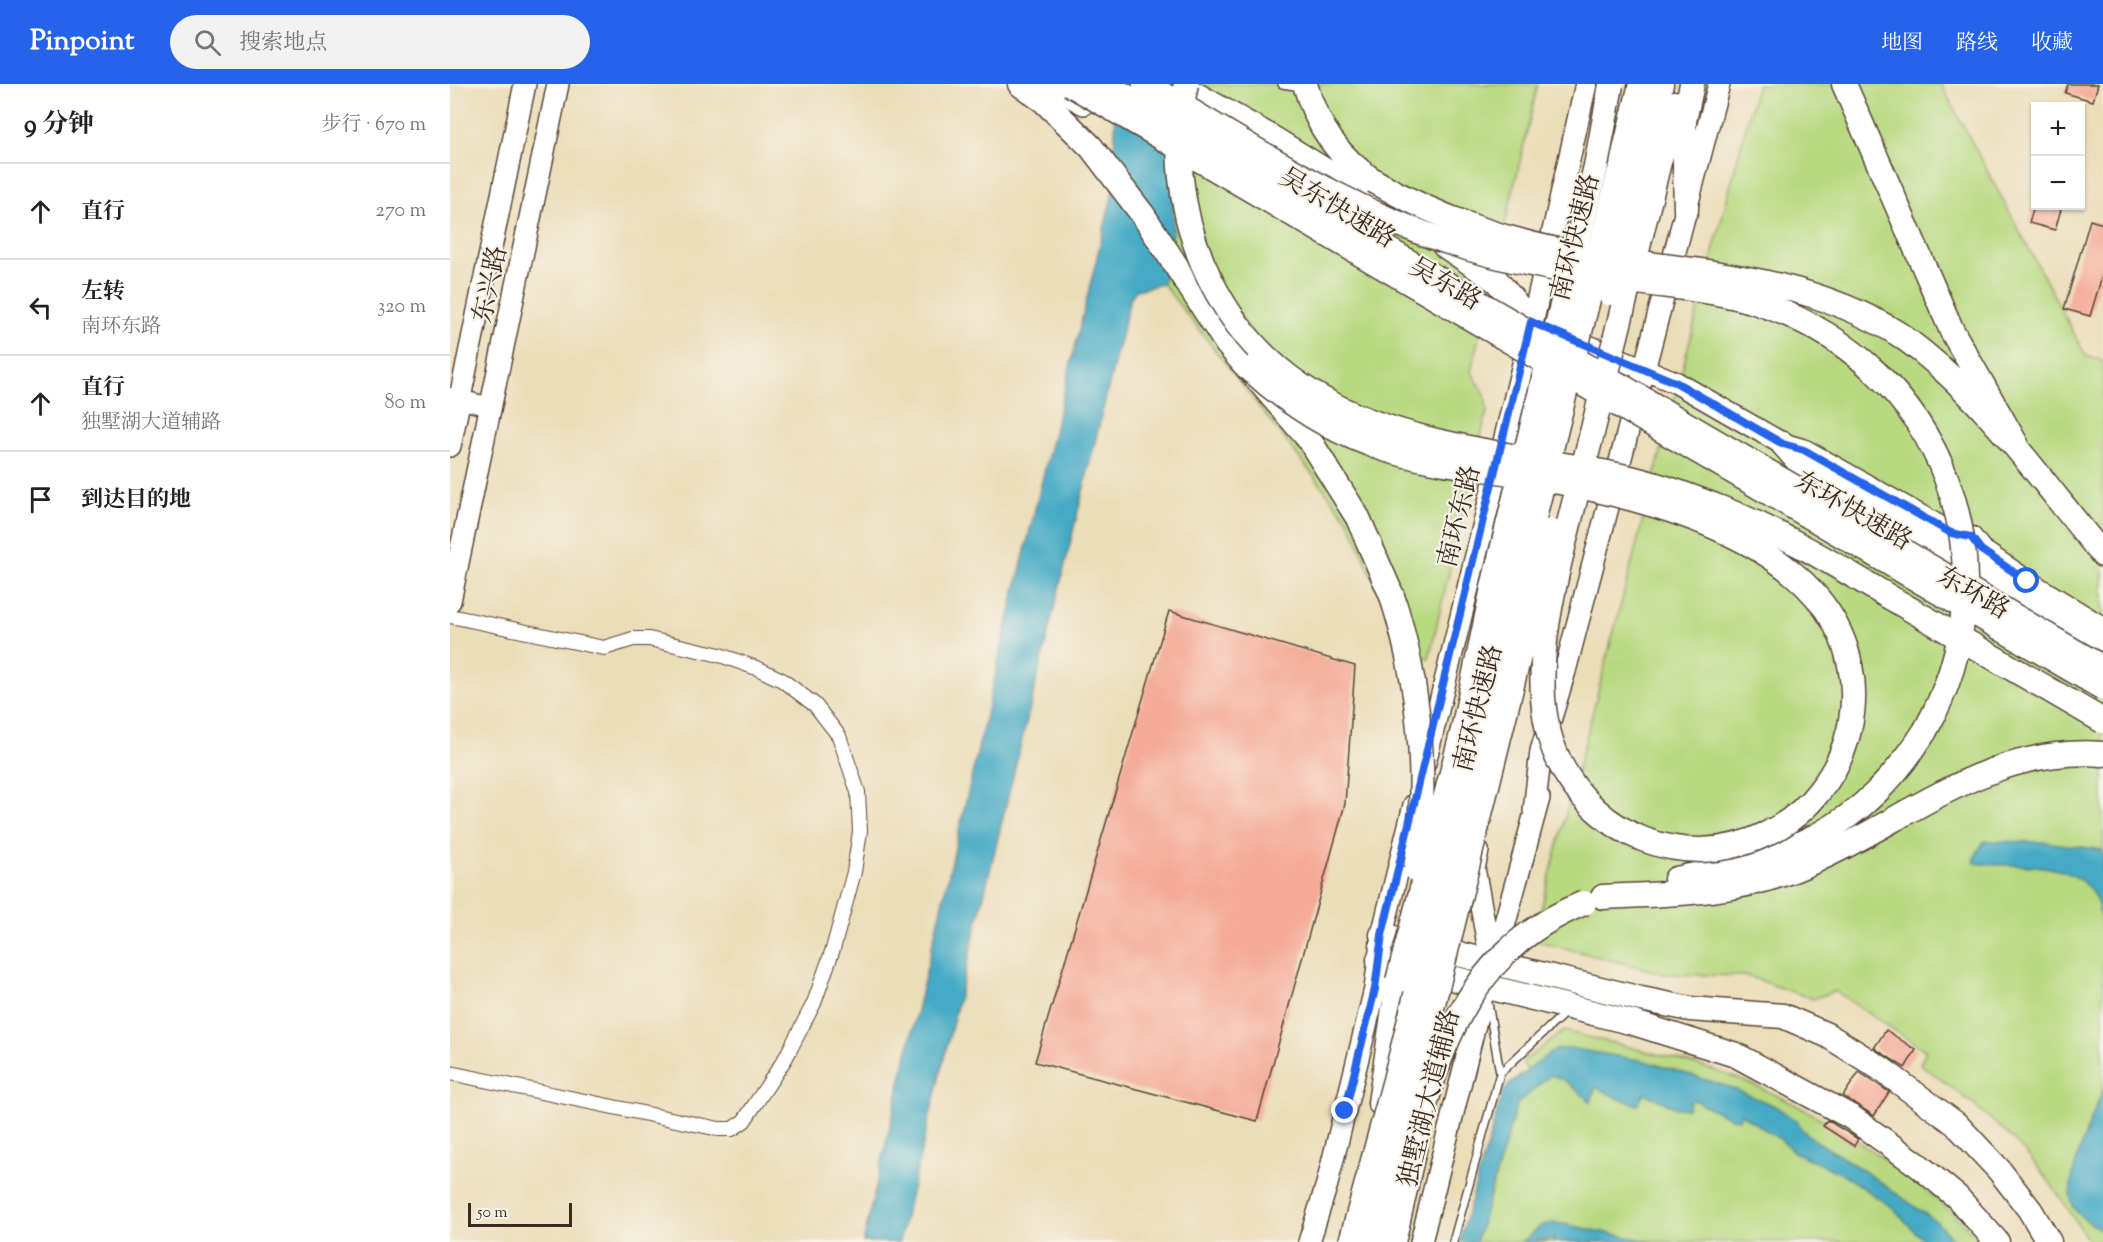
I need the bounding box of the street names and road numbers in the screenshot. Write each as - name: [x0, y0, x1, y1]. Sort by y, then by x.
- street label: 吴东快速路: [1271, 160, 1402, 258]
- street label: 南环快速路: [1543, 170, 1610, 305]
- street label: 东兴路: [465, 243, 518, 327]
- street label: 吴东路: [1402, 250, 1488, 321]
- street label: 南环东路: [1430, 462, 1491, 572]
- street label: 东环快速路: [1787, 464, 1918, 561]
- street label: 东环路: [1930, 559, 2016, 630]
- street label: 南环快速路: [1446, 641, 1513, 776]
- street label: 独墅湖大道辅路: [1390, 1006, 1470, 1191]

